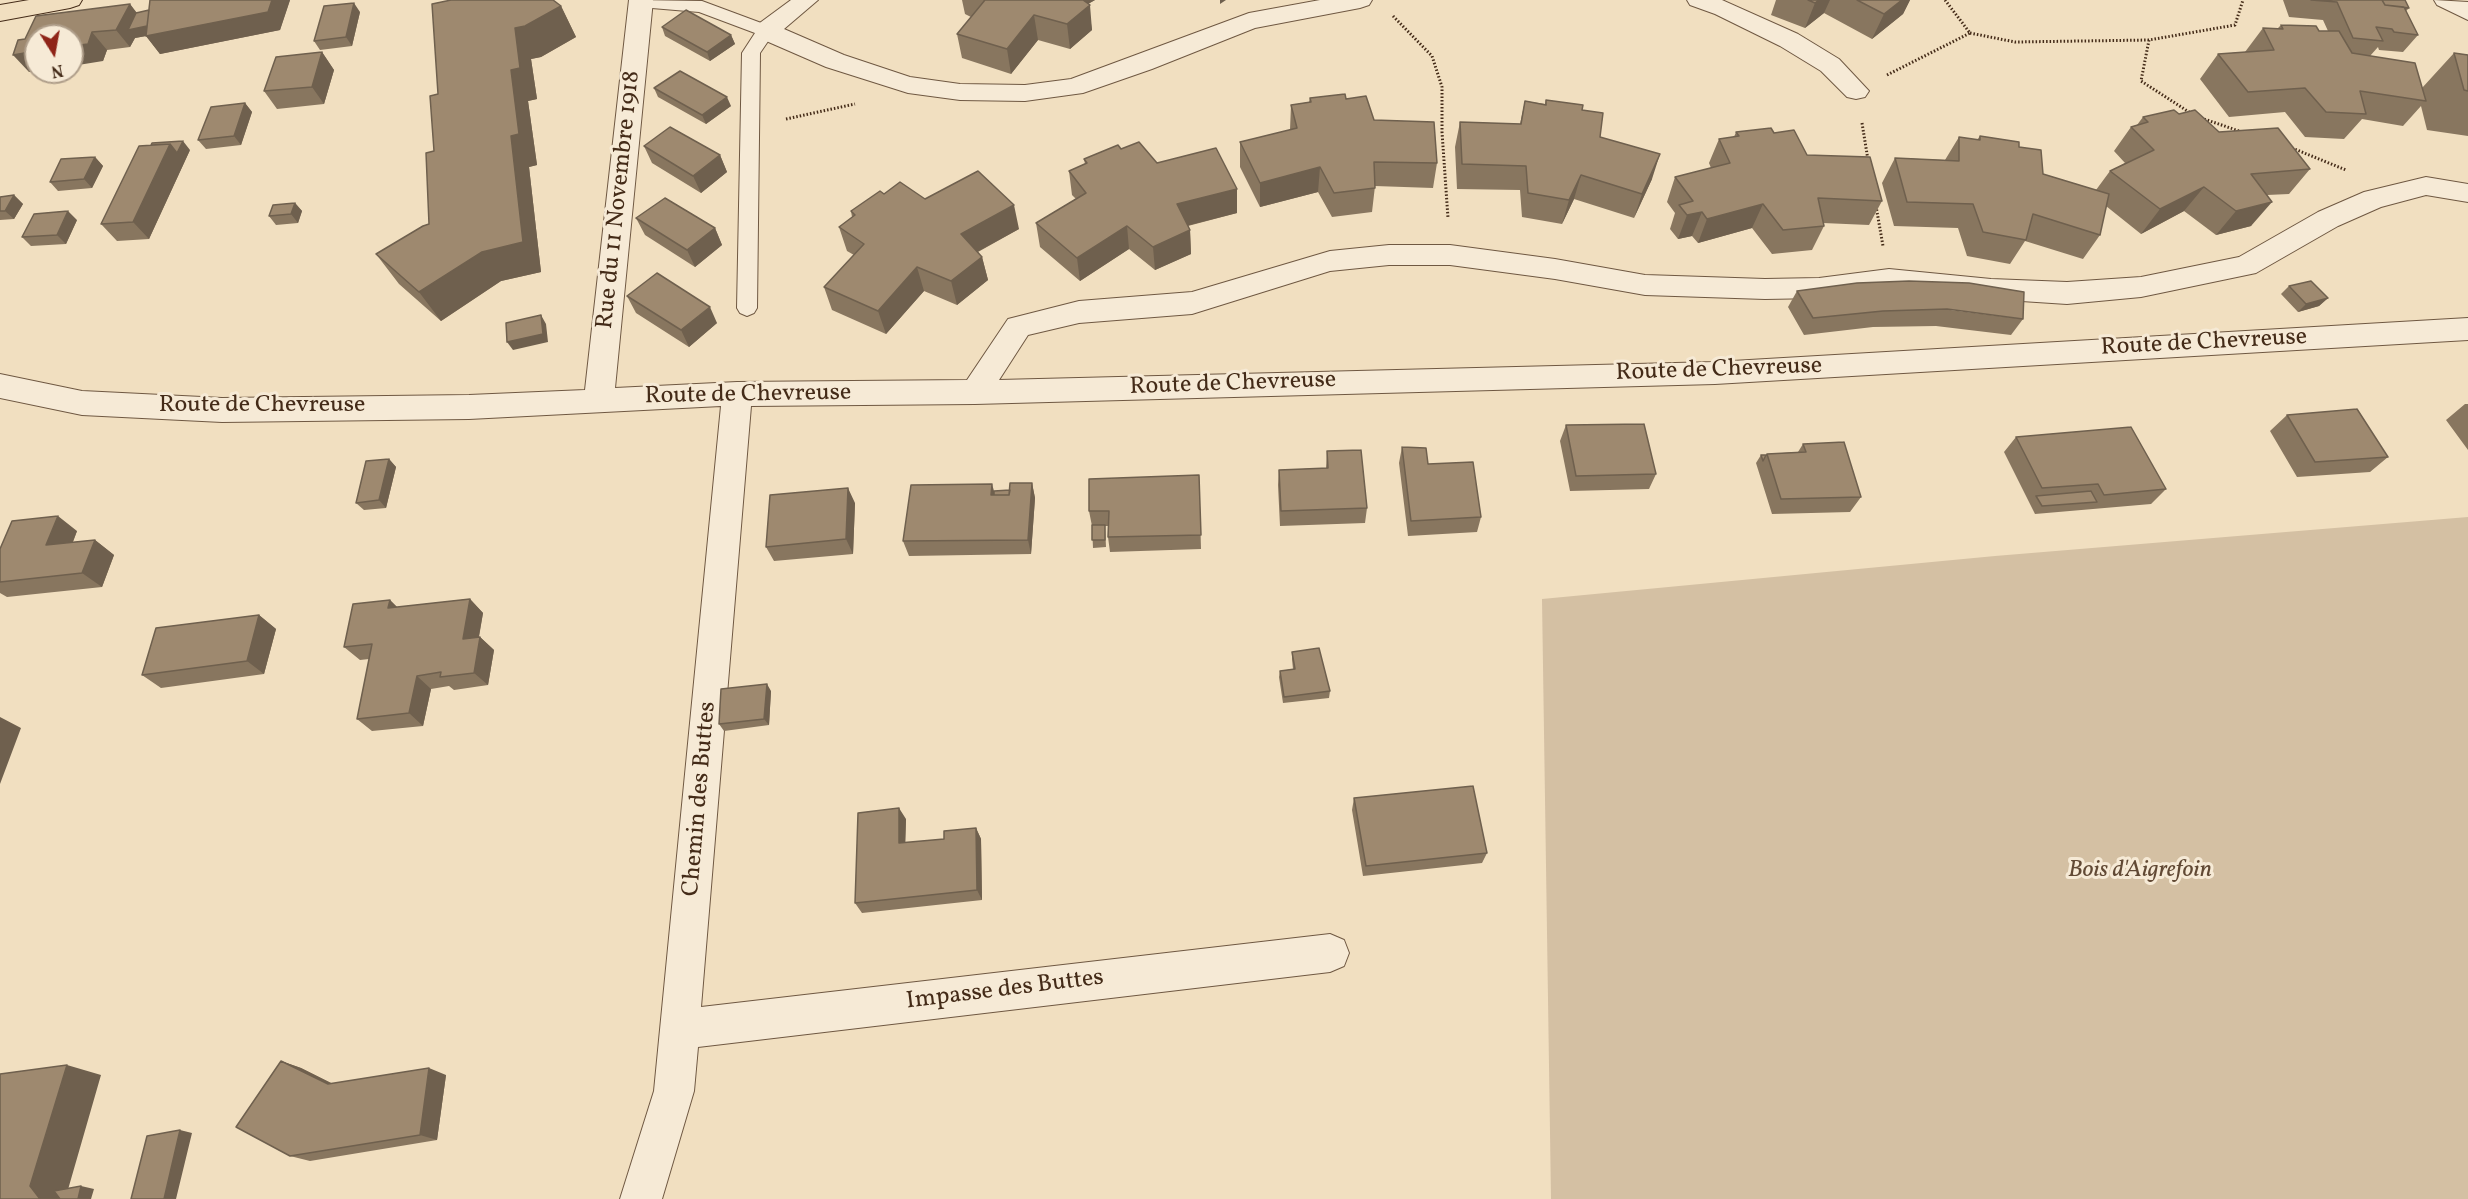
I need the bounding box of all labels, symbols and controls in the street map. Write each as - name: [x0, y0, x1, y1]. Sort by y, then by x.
- north arrow: [24, 24, 84, 84]
- text: N: [49, 58, 65, 82]
- street label: Rue du 11 Novembre 1918: [592, 69, 648, 331]
- street label: Route de Chevreuse: [2100, 324, 2308, 364]
- street label: Route de Chevreuse: [1615, 353, 1823, 389]
- street label: Route de Chevreuse: [1129, 367, 1337, 403]
- street label: Route de Chevreuse: [644, 380, 852, 412]
- street label: Route de Chevreuse: [159, 393, 365, 421]
- street label: Chemin des Buttes: [678, 700, 724, 898]
- park label: Bois d'Aigrefoin: [2068, 858, 2212, 886]
- street label: Impasse des Buttes: [905, 965, 1105, 1017]

